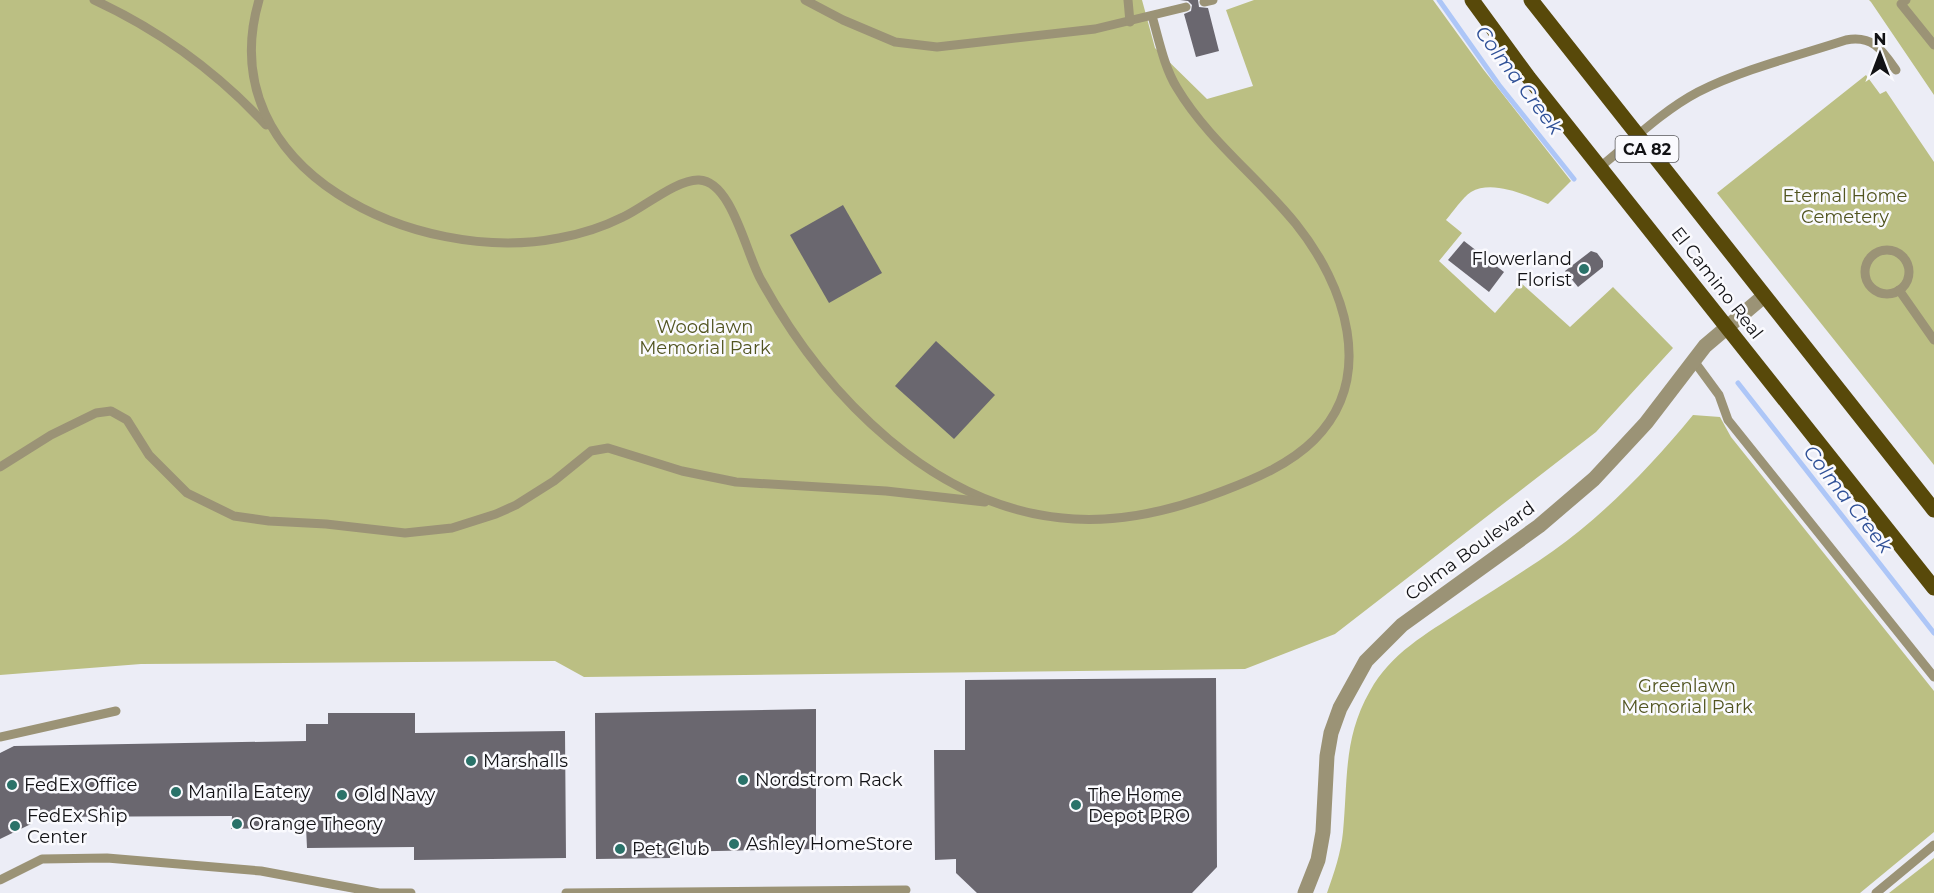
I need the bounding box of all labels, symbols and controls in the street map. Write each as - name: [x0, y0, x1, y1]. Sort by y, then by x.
- water label: Colma Creek: [1470, 21, 1568, 140]
- north arrow: [1850, 24, 1910, 84]
- text: N: [1874, 30, 1886, 49]
- road number: CA 82: [1616, 136, 1678, 162]
- park label: Eternal Home Cemetery: [1783, 185, 1908, 228]
- street label: El Camino Real: [1666, 223, 1768, 343]
- place label: Flowerland Florist: [1471, 248, 1572, 291]
- marker: Flowerland Florist: [1577, 262, 1591, 276]
- park label: Woodlawn Memorial Park: [639, 316, 771, 359]
- water label: Colma Creek: [1799, 440, 1898, 559]
- street label: Colma Boulevard: [1401, 497, 1539, 605]
- park label: Greenlawn Memorial Park: [1621, 675, 1753, 718]
- place label: Marshalls: [483, 750, 568, 772]
- marker: Marshalls: [464, 754, 478, 768]
- place label: Nordstrom Rack: [755, 769, 903, 791]
- marker: Nordstrom Rack: [736, 773, 750, 787]
- place label: FedEx Office: [24, 774, 137, 796]
- marker: FedEx Office: [5, 778, 19, 792]
- place label: Manila Eatery: [188, 781, 310, 803]
- place label: Old Navy: [354, 784, 436, 806]
- place label: The Home Depot PRO: [1088, 784, 1190, 827]
- marker: Manila Eatery: [169, 785, 183, 799]
- marker: Old Navy: [335, 788, 349, 802]
- marker: The Home Depot PRO: [1069, 798, 1083, 812]
- place label: FedEx Ship Center: [27, 805, 128, 848]
- place label: Orange Theory: [249, 813, 383, 835]
- marker: Orange Theory: [230, 817, 244, 831]
- marker: FedEx Ship Center: [8, 819, 22, 833]
- place label: Ashley HomeStore: [746, 833, 913, 855]
- marker: Ashley HomeStore: [727, 837, 741, 851]
- place label: Pet Club: [632, 838, 710, 860]
- marker: Pet Club: [613, 842, 627, 856]

